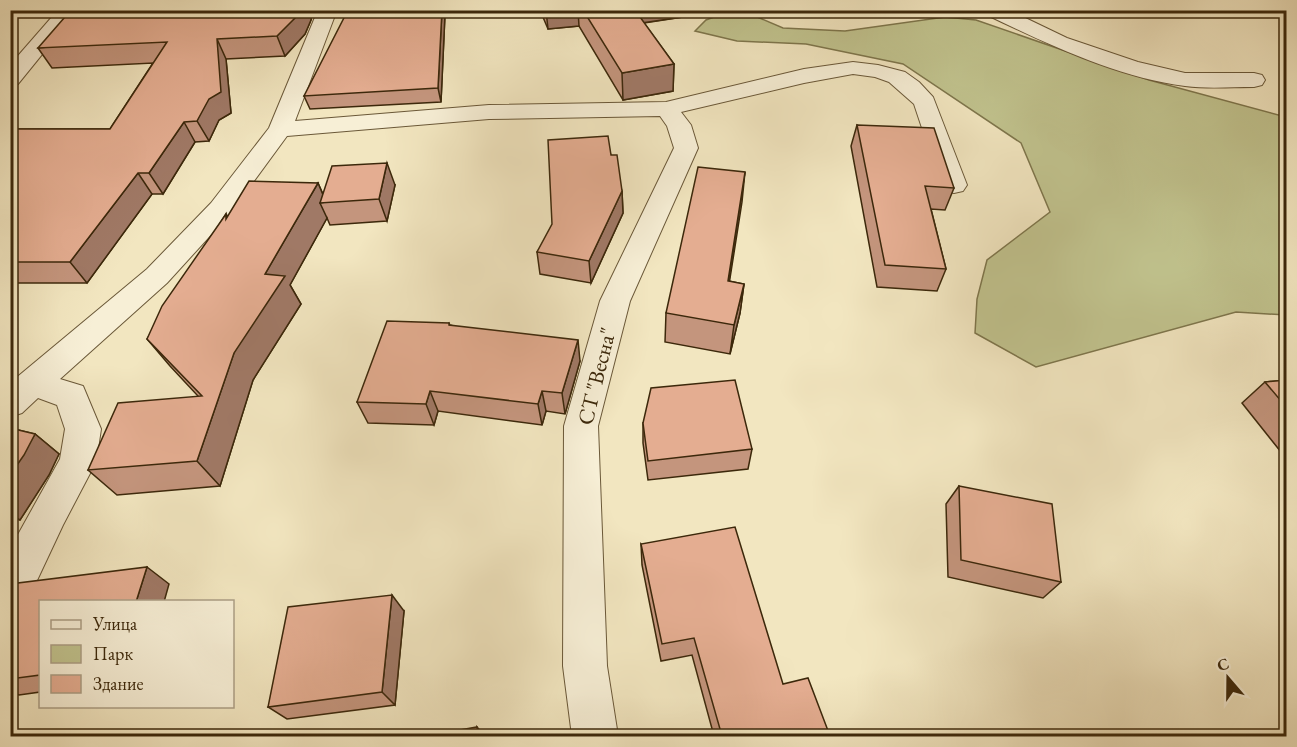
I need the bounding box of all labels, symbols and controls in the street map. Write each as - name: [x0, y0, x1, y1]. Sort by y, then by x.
- street label: СТ "Весна": [570, 324, 623, 428]
- legend: [39, 600, 234, 708]
- text: Улица: [92, 612, 138, 635]
- text: Парк: [93, 642, 133, 665]
- north arrow: [1198, 648, 1258, 708]
- text: С: [1214, 653, 1232, 676]
- text: Здание: [93, 672, 143, 695]

